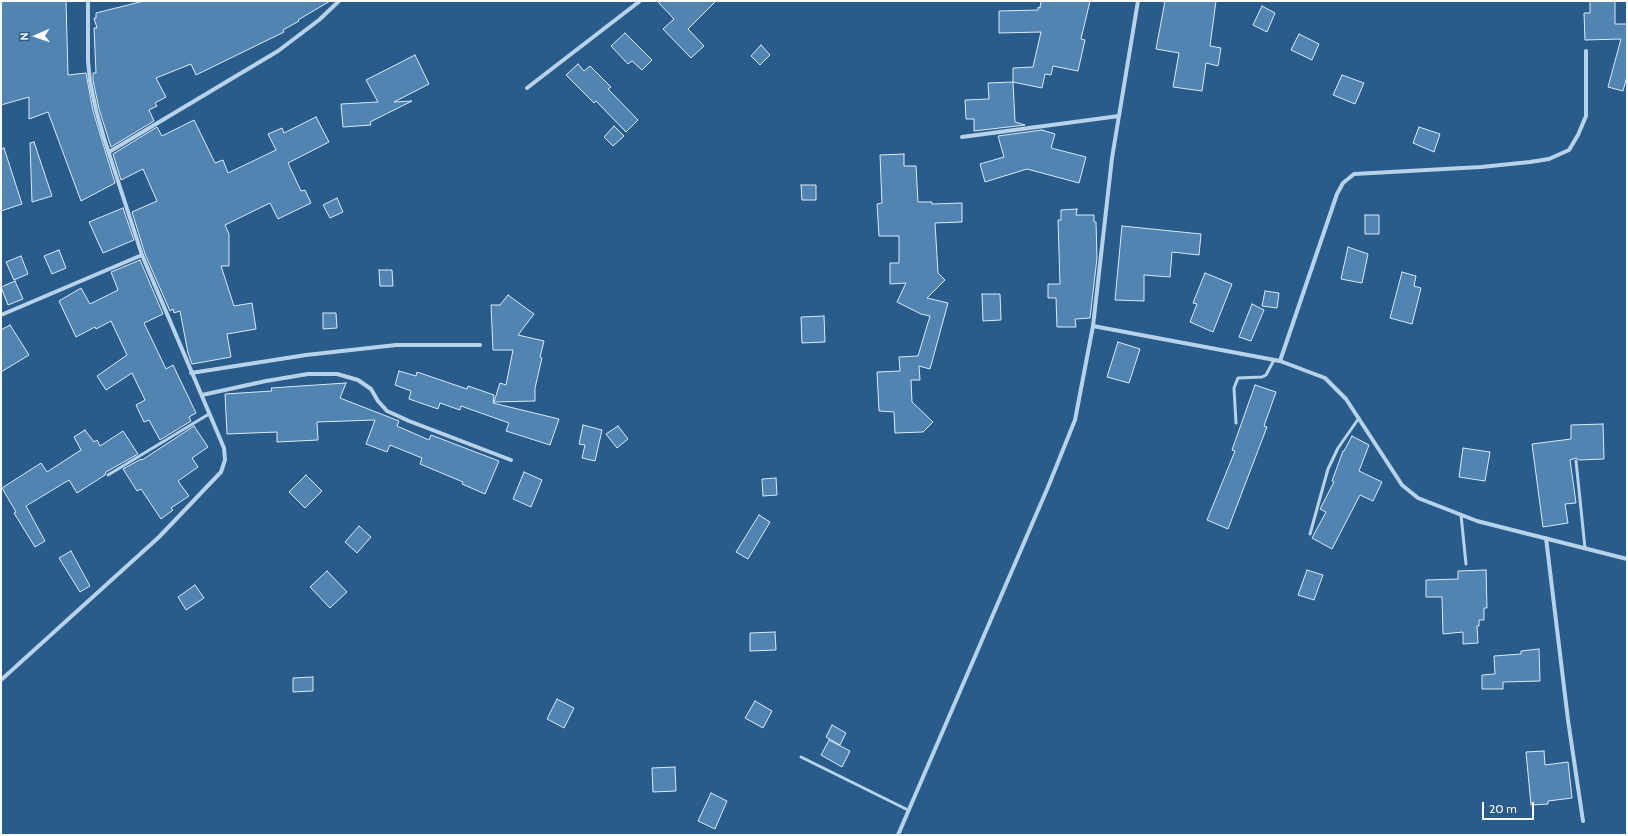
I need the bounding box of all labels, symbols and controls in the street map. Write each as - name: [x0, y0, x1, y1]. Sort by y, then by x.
- north arrow: [16, 16, 56, 56]
- text: N: [17, 32, 31, 41]
- scale bar: [1484, 794, 1536, 820]
- text: 20 m: [1489, 801, 1517, 816]

